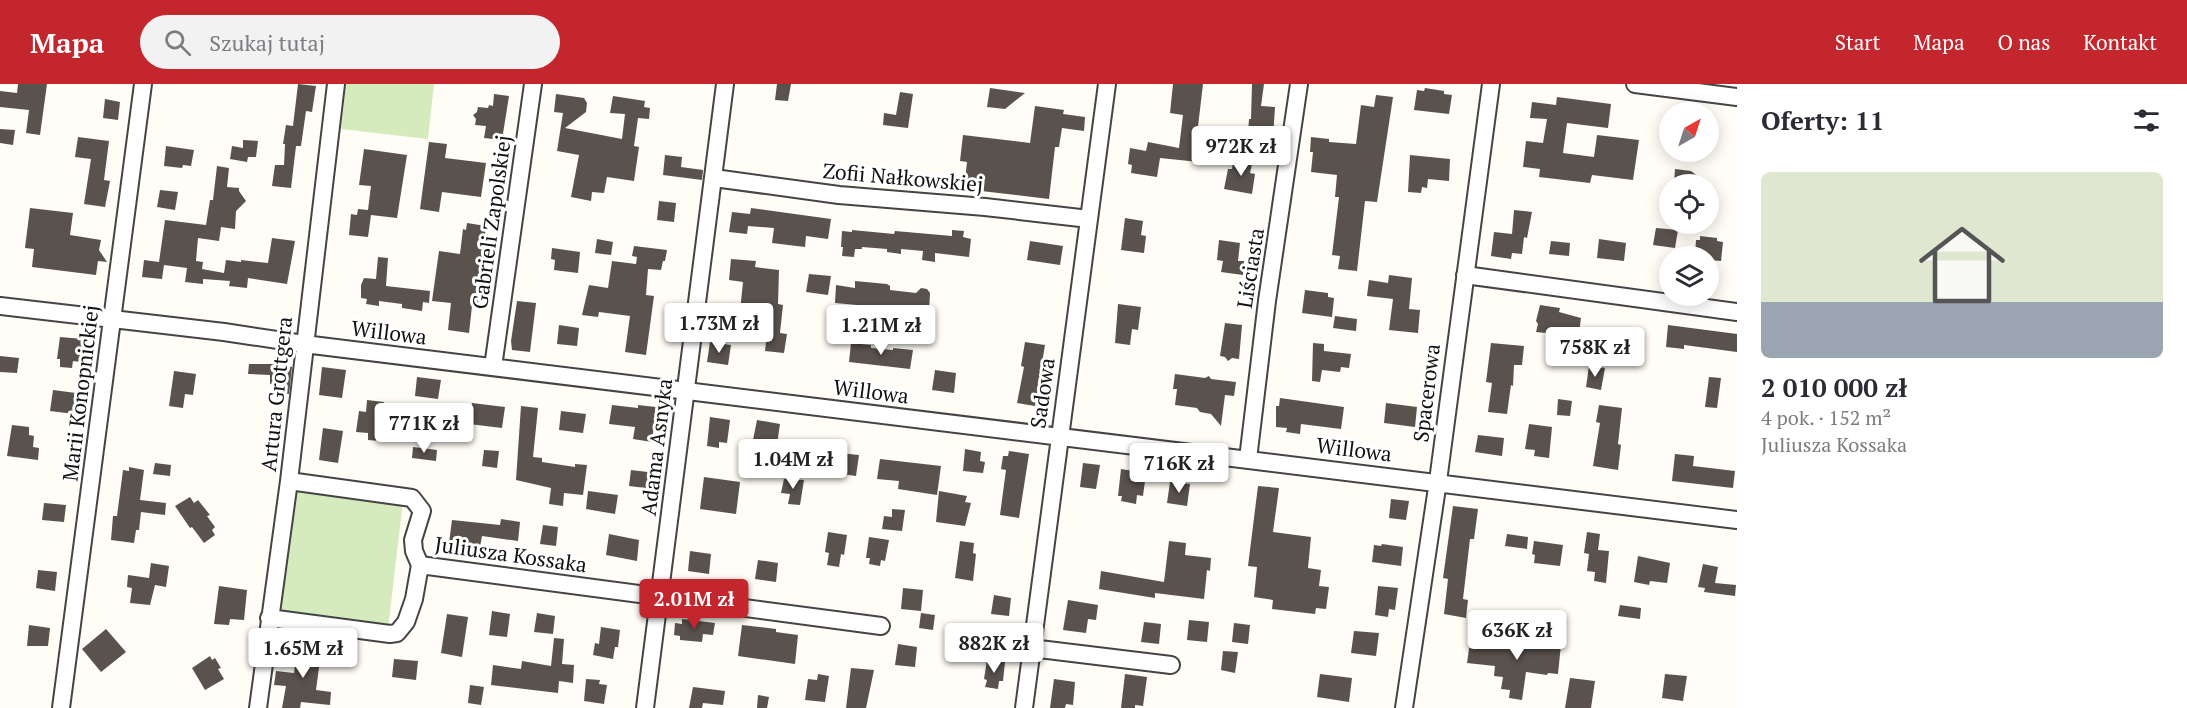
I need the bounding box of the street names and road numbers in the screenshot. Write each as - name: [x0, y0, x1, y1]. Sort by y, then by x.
- street label: Gabrieli Zapolskiej: [465, 133, 517, 311]
- street label: Zofii Nałkowskiej: [822, 156, 984, 198]
- street label: Liściasta: [1230, 225, 1270, 310]
- street label: Marii Konopnickiej: [55, 303, 105, 483]
- street label: Willowa: [350, 313, 429, 351]
- street label: Artura Grottgera: [254, 315, 298, 473]
- street label: Spacerowa: [1406, 342, 1446, 444]
- street label: Sadowa: [1023, 356, 1061, 430]
- street label: Willowa: [832, 372, 911, 410]
- street label: Adama Asnyka: [634, 376, 678, 517]
- street label: Willowa: [1315, 430, 1394, 468]
- street label: Juliusza Kossaka: [433, 529, 589, 579]

